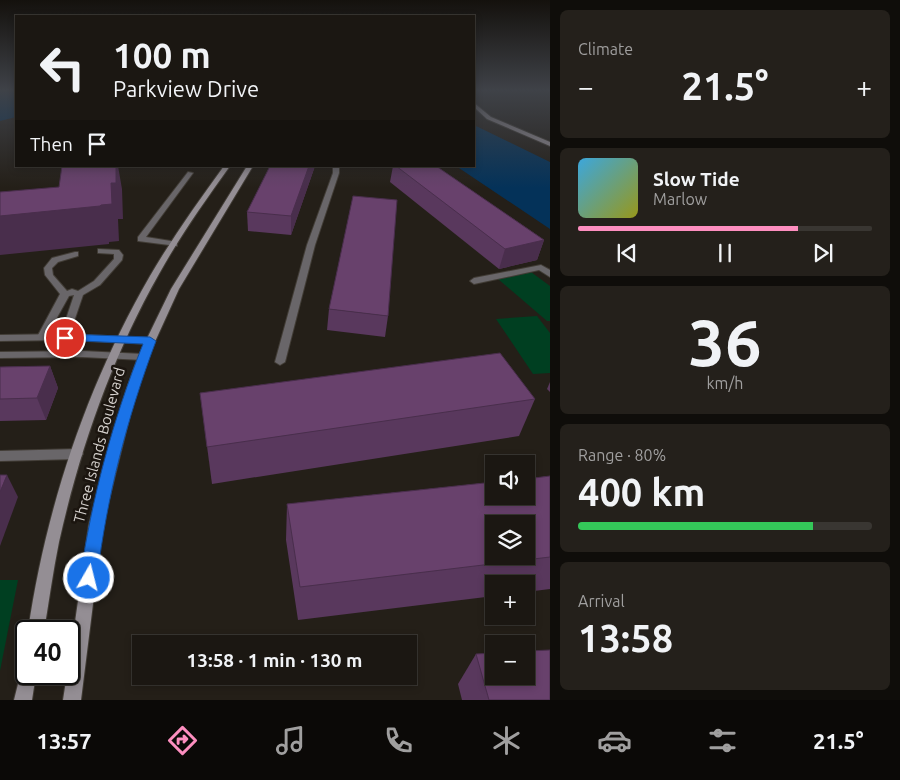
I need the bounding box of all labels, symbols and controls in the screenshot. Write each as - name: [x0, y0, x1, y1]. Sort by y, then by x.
- icon: left: [30, 35, 95, 100]
- text: 100 m: [113, 35, 211, 75]
- text: Climate: [578, 40, 633, 58]
- text: 21.5°: [681, 65, 769, 107]
- text: −: [578, 71, 594, 102]
- text: +: [856, 71, 872, 102]
- text: Parkview Drive: [113, 76, 259, 101]
- icon: arrive: [83, 130, 111, 158]
- text: Then: [30, 133, 73, 155]
- text: Slow Tide: [653, 168, 740, 190]
- text: Marlow: [653, 190, 707, 208]
- icon: previous: [613, 239, 641, 267]
- icon: pause: [711, 239, 739, 267]
- icon: next: [809, 239, 837, 267]
- text: 36: [688, 305, 762, 378]
- pin: [44, 317, 86, 359]
- icon: arrive: [51, 324, 79, 352]
- street label: Three Islands Boulevard: [70, 365, 128, 525]
- text: km/h: [707, 374, 743, 392]
- text: Range · 80%: [578, 446, 666, 464]
- map controls: [485, 455, 535, 685]
- button: sound: [485, 455, 535, 505]
- text: 400 km: [578, 471, 705, 513]
- button: layers: [485, 515, 535, 565]
- position arrow: [62, 551, 114, 603]
- button: +: [485, 575, 535, 625]
- text: Arrival: [578, 592, 625, 610]
- text: 13:58: [578, 617, 673, 659]
- speed limit sign: 40: [15, 620, 80, 685]
- button: −: [485, 635, 535, 685]
- text: 13:58 · 1 min · 130 m: [187, 649, 362, 671]
- icon: directions: [165, 723, 200, 758]
- icon: music: [273, 723, 308, 758]
- icon: phone: [381, 723, 416, 758]
- icon: climate: [489, 723, 524, 758]
- icon: car: [597, 723, 632, 758]
- icon: filters: [705, 723, 740, 758]
- text: 13:57: [37, 728, 92, 753]
- text: 21.5°: [813, 728, 863, 753]

